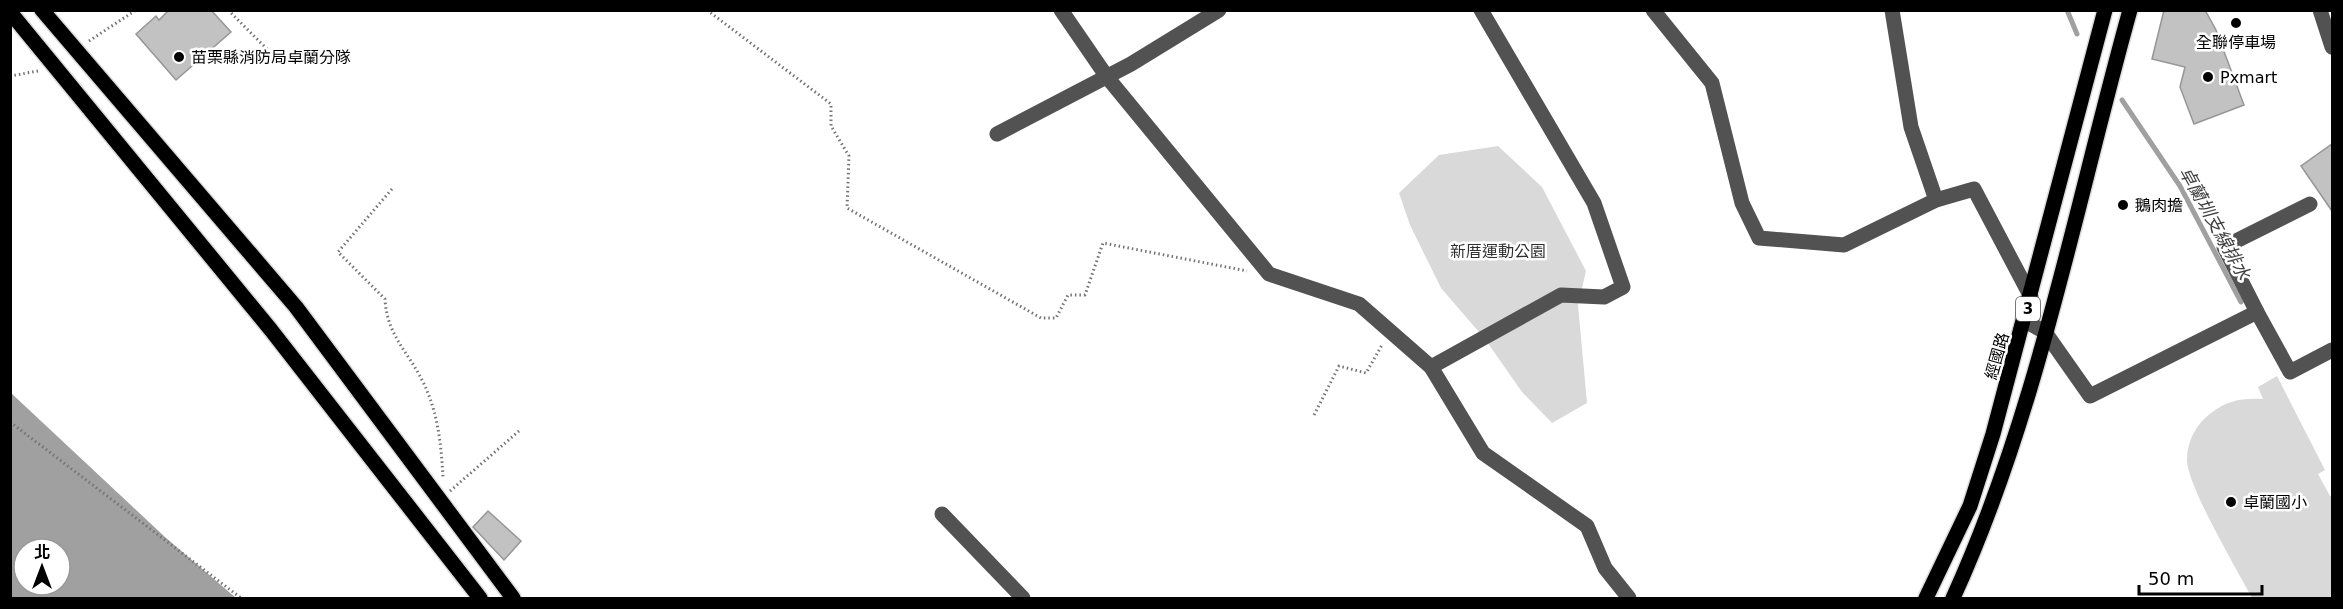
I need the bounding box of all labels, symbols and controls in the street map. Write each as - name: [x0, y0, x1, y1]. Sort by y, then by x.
- marker: 全聯停車場: [2229, 16, 2243, 30]
- place label: 全聯停車場: [2196, 33, 2276, 52]
- place label: 苗栗縣消防局卓蘭分隊: [191, 48, 351, 67]
- marker: 苗栗縣消防局卓蘭分隊: [172, 50, 186, 64]
- place label: Pxmart: [2220, 68, 2277, 87]
- marker: Pxmart: [2201, 70, 2215, 84]
- water label: 卓蘭圳支線排水: [2175, 163, 2255, 284]
- place label: 鵝肉擔: [2135, 196, 2183, 215]
- marker: 鵝肉擔: [2116, 198, 2130, 212]
- park label: 新厝運動公園: [1450, 242, 1546, 261]
- road number: 3: [2016, 297, 2040, 321]
- street label: 經國路: [1981, 330, 2013, 382]
- place label: 卓蘭國小: [2243, 493, 2307, 512]
- marker: 卓蘭國小: [2224, 495, 2238, 509]
- north arrow: [12, 537, 72, 597]
- text: 北: [34, 543, 50, 562]
- scale bar: [2139, 558, 2262, 596]
- text: 50 m: [2148, 568, 2194, 589]

